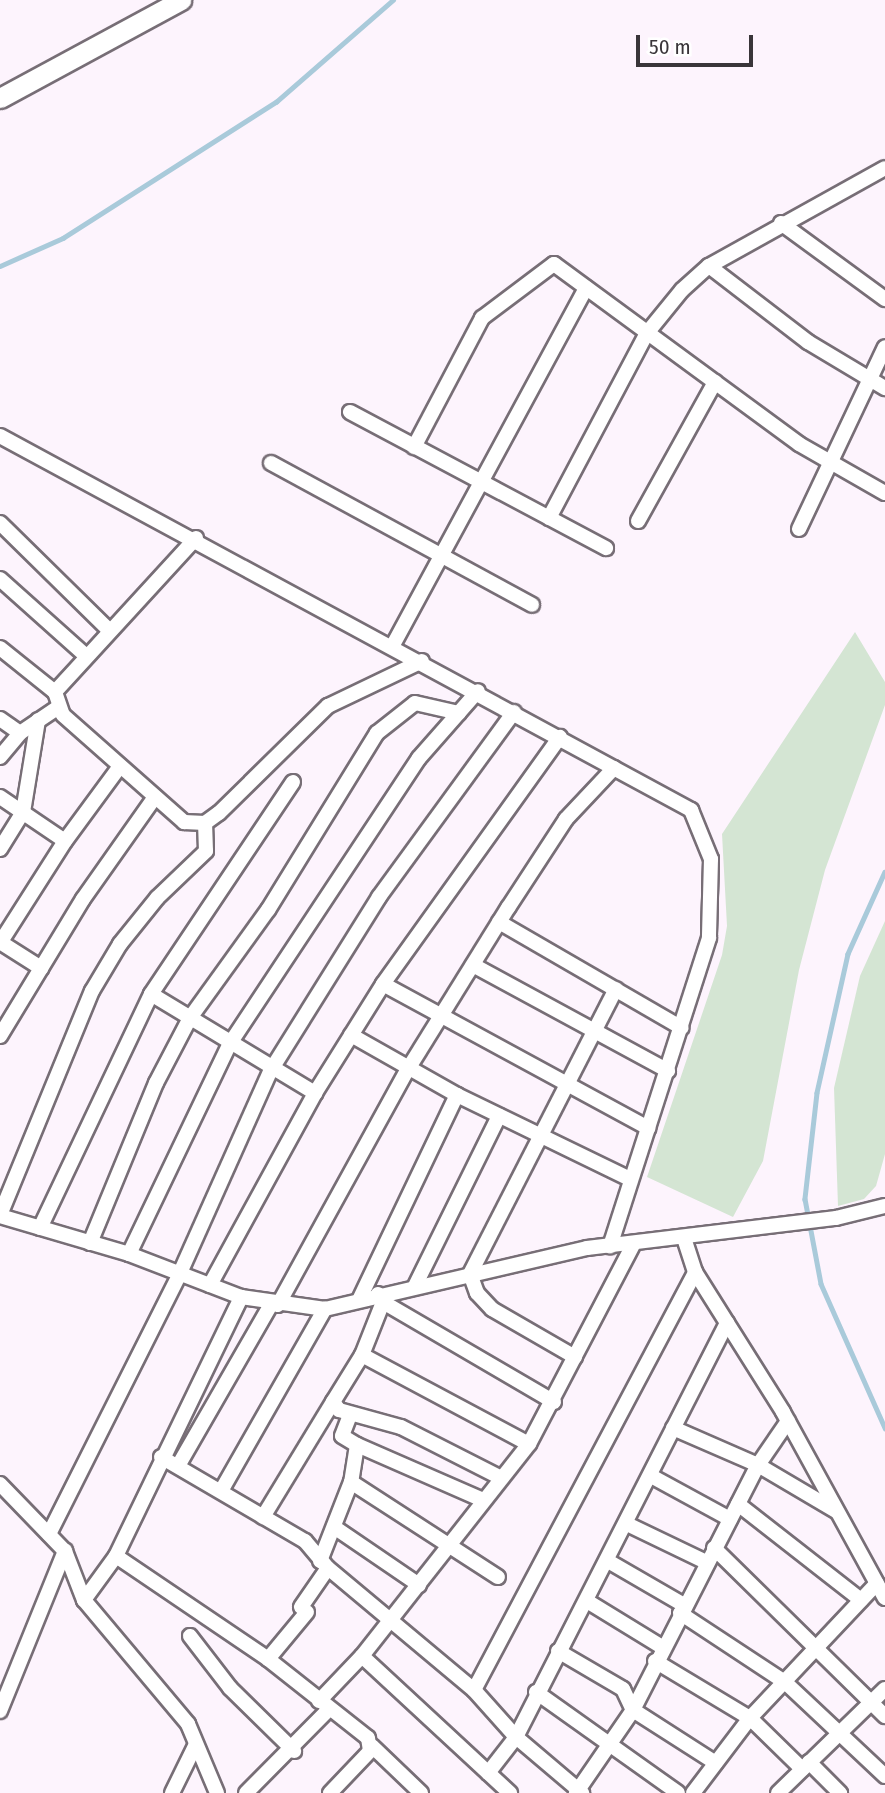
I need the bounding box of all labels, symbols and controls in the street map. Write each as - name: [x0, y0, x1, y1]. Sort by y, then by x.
- scale bar: [640, 21, 757, 65]
- text: 50 m: [649, 34, 691, 60]

